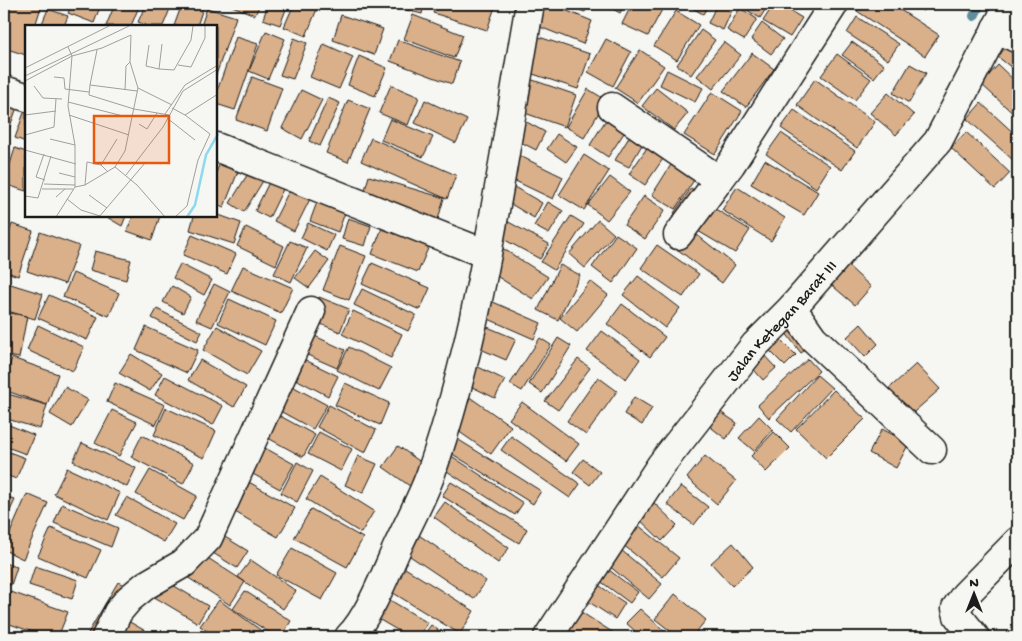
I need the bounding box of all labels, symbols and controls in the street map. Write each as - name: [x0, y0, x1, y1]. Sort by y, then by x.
- inset map: [25, 25, 218, 218]
- street label: Jalan Ketegan Barat III: [724, 258, 842, 386]
- north arrow: [950, 568, 1000, 618]
- text: N: [969, 575, 979, 592]

